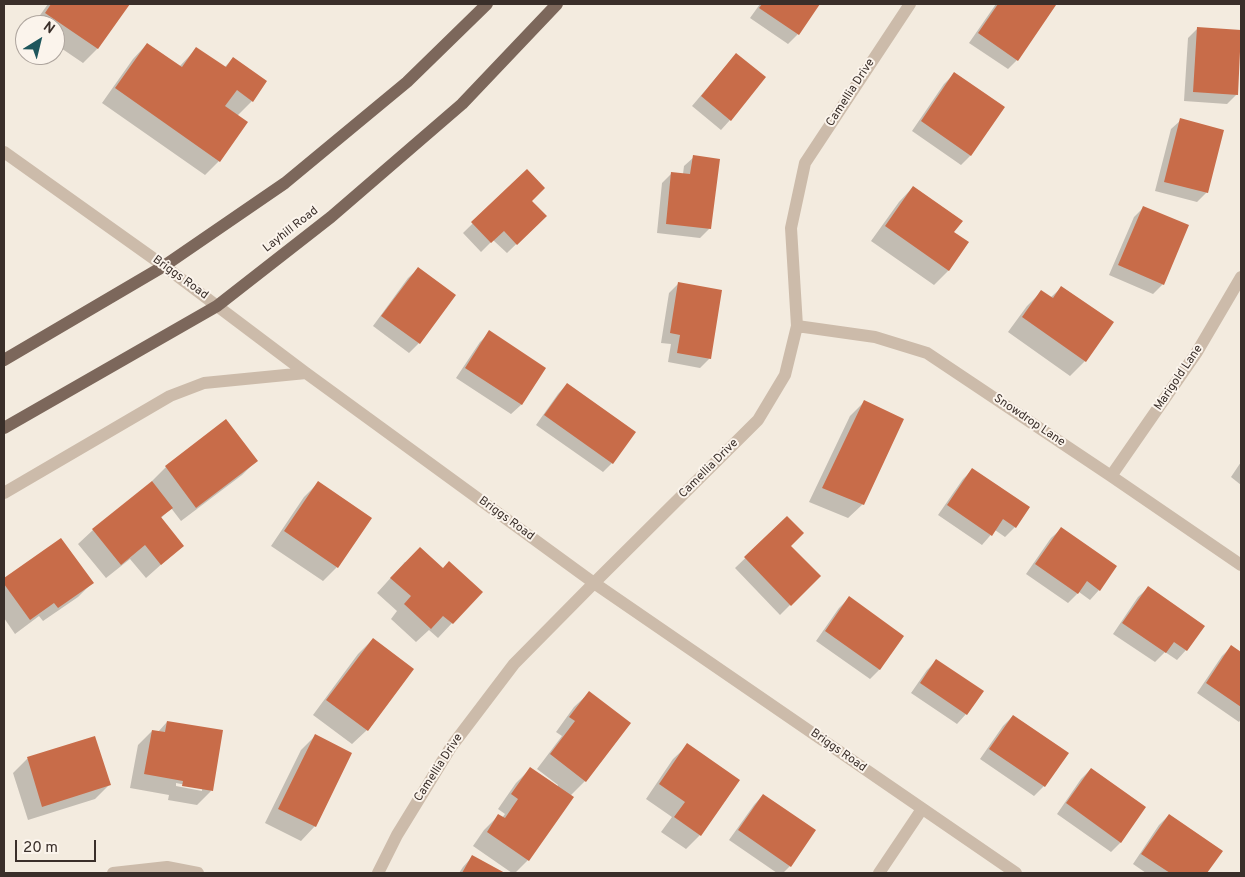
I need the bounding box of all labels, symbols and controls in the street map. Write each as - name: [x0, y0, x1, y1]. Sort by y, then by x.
- north arrow: [15, 15, 65, 65]
- text: N: [39, 18, 58, 38]
- street label: Camellia Drive: [824, 56, 878, 130]
- street label: Layhill Road: [261, 204, 321, 256]
- street label: Briggs Road: [149, 253, 211, 303]
- street label: Marigold Lane: [1152, 342, 1206, 414]
- street label: Snowdrop Lane: [991, 392, 1067, 450]
- street label: Camellia Drive: [676, 436, 742, 502]
- street label: Briggs Road: [475, 494, 537, 544]
- street label: Briggs Road: [807, 726, 869, 776]
- street label: Camellia Drive: [412, 731, 466, 805]
- scale bar: [18, 830, 99, 862]
- text: 20 m: [23, 839, 58, 858]

